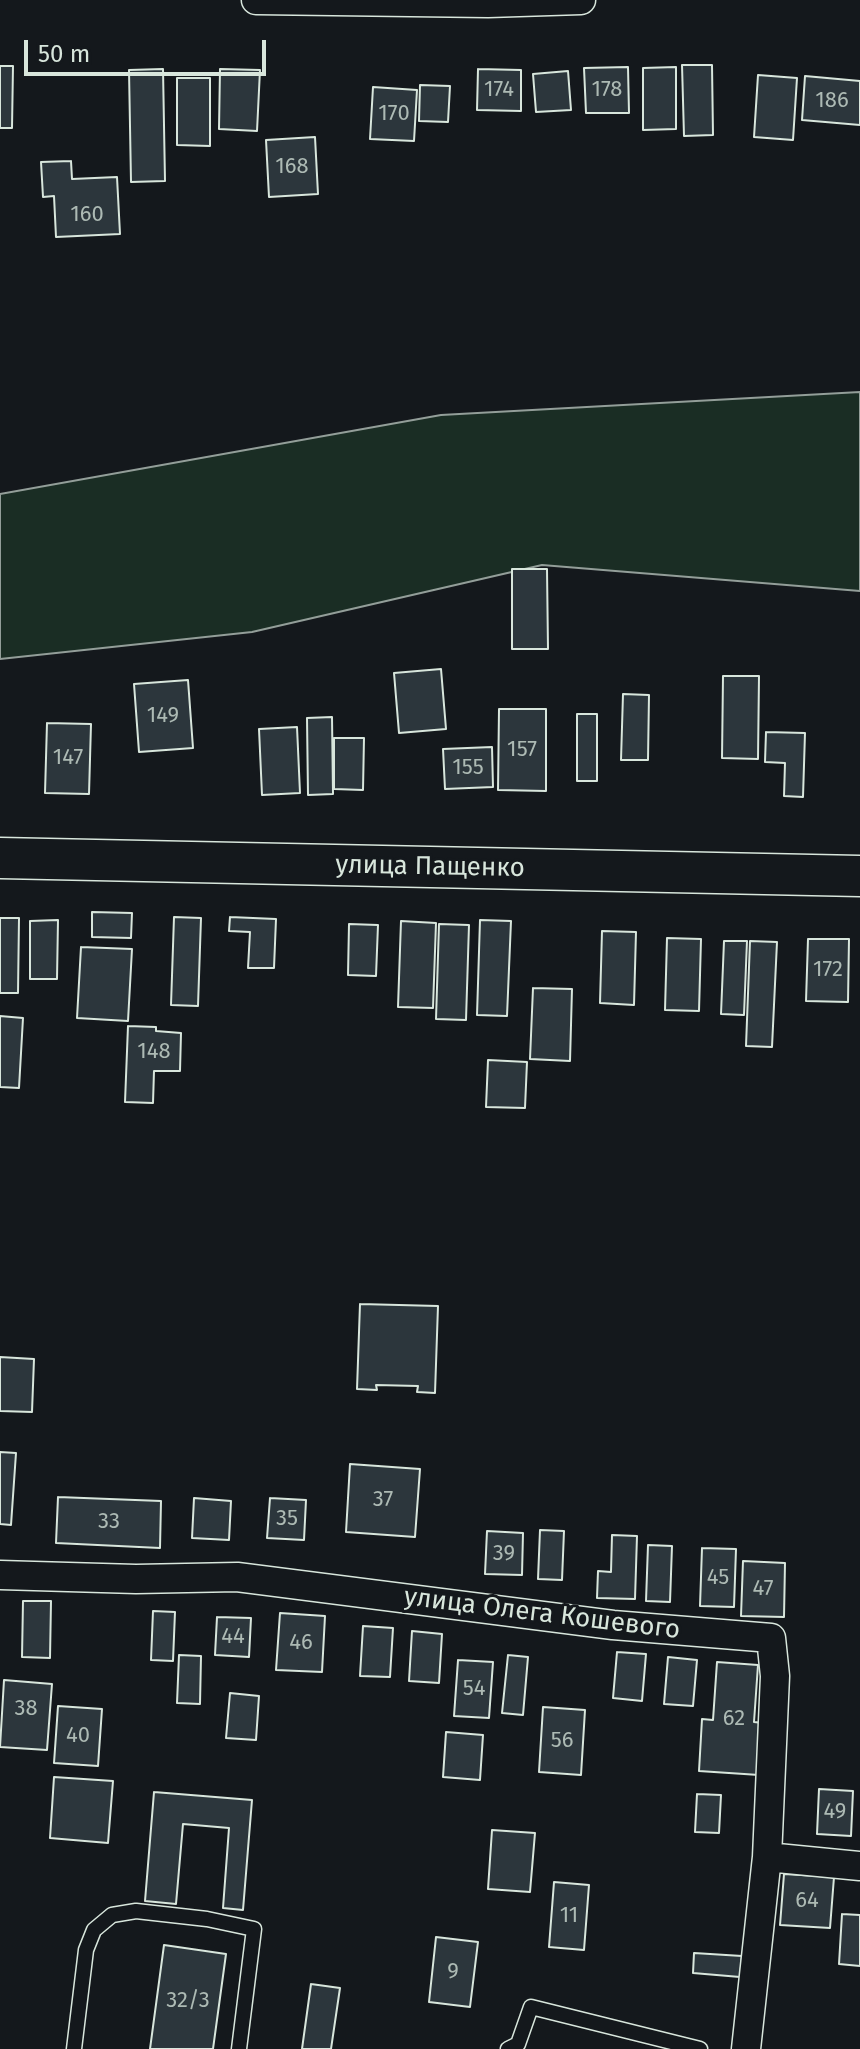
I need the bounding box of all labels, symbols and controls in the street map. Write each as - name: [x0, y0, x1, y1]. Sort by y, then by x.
- scale bar: [28, 24, 270, 74]
- text: 50 m: [38, 40, 90, 68]
- house number: 174: [484, 77, 514, 103]
- house number: 178: [592, 77, 622, 103]
- house number: 186: [815, 88, 849, 114]
- house number: 170: [378, 101, 410, 127]
- house number: 168: [275, 154, 309, 180]
- house number: 160: [70, 202, 104, 228]
- house number: 149: [147, 703, 179, 729]
- house number: 157: [507, 737, 537, 763]
- house number: 147: [53, 745, 83, 771]
- house number: 155: [452, 755, 484, 781]
- street label: улица Пащенко: [335, 850, 525, 884]
- house number: 172: [813, 957, 843, 983]
- house number: 148: [137, 1039, 171, 1065]
- house number: 37: [373, 1487, 393, 1513]
- house number: 35: [276, 1506, 298, 1532]
- house number: 33: [98, 1509, 120, 1535]
- house number: 39: [493, 1541, 515, 1567]
- house number: 45: [707, 1565, 729, 1591]
- house number: 47: [753, 1576, 773, 1602]
- street label: улица Олега Кошевого: [402, 1582, 682, 1646]
- house number: 44: [221, 1624, 245, 1650]
- house number: 46: [289, 1630, 313, 1656]
- house number: 54: [463, 1676, 485, 1702]
- house number: 38: [14, 1696, 38, 1722]
- house number: 62: [723, 1706, 745, 1732]
- house number: 40: [66, 1723, 90, 1749]
- house number: 56: [551, 1728, 573, 1754]
- house number: 49: [824, 1799, 846, 1825]
- house number: 64: [795, 1888, 819, 1914]
- house number: 11: [560, 1903, 578, 1929]
- house number: 9: [447, 1959, 459, 1985]
- house number: 32/3: [166, 1988, 210, 2014]

